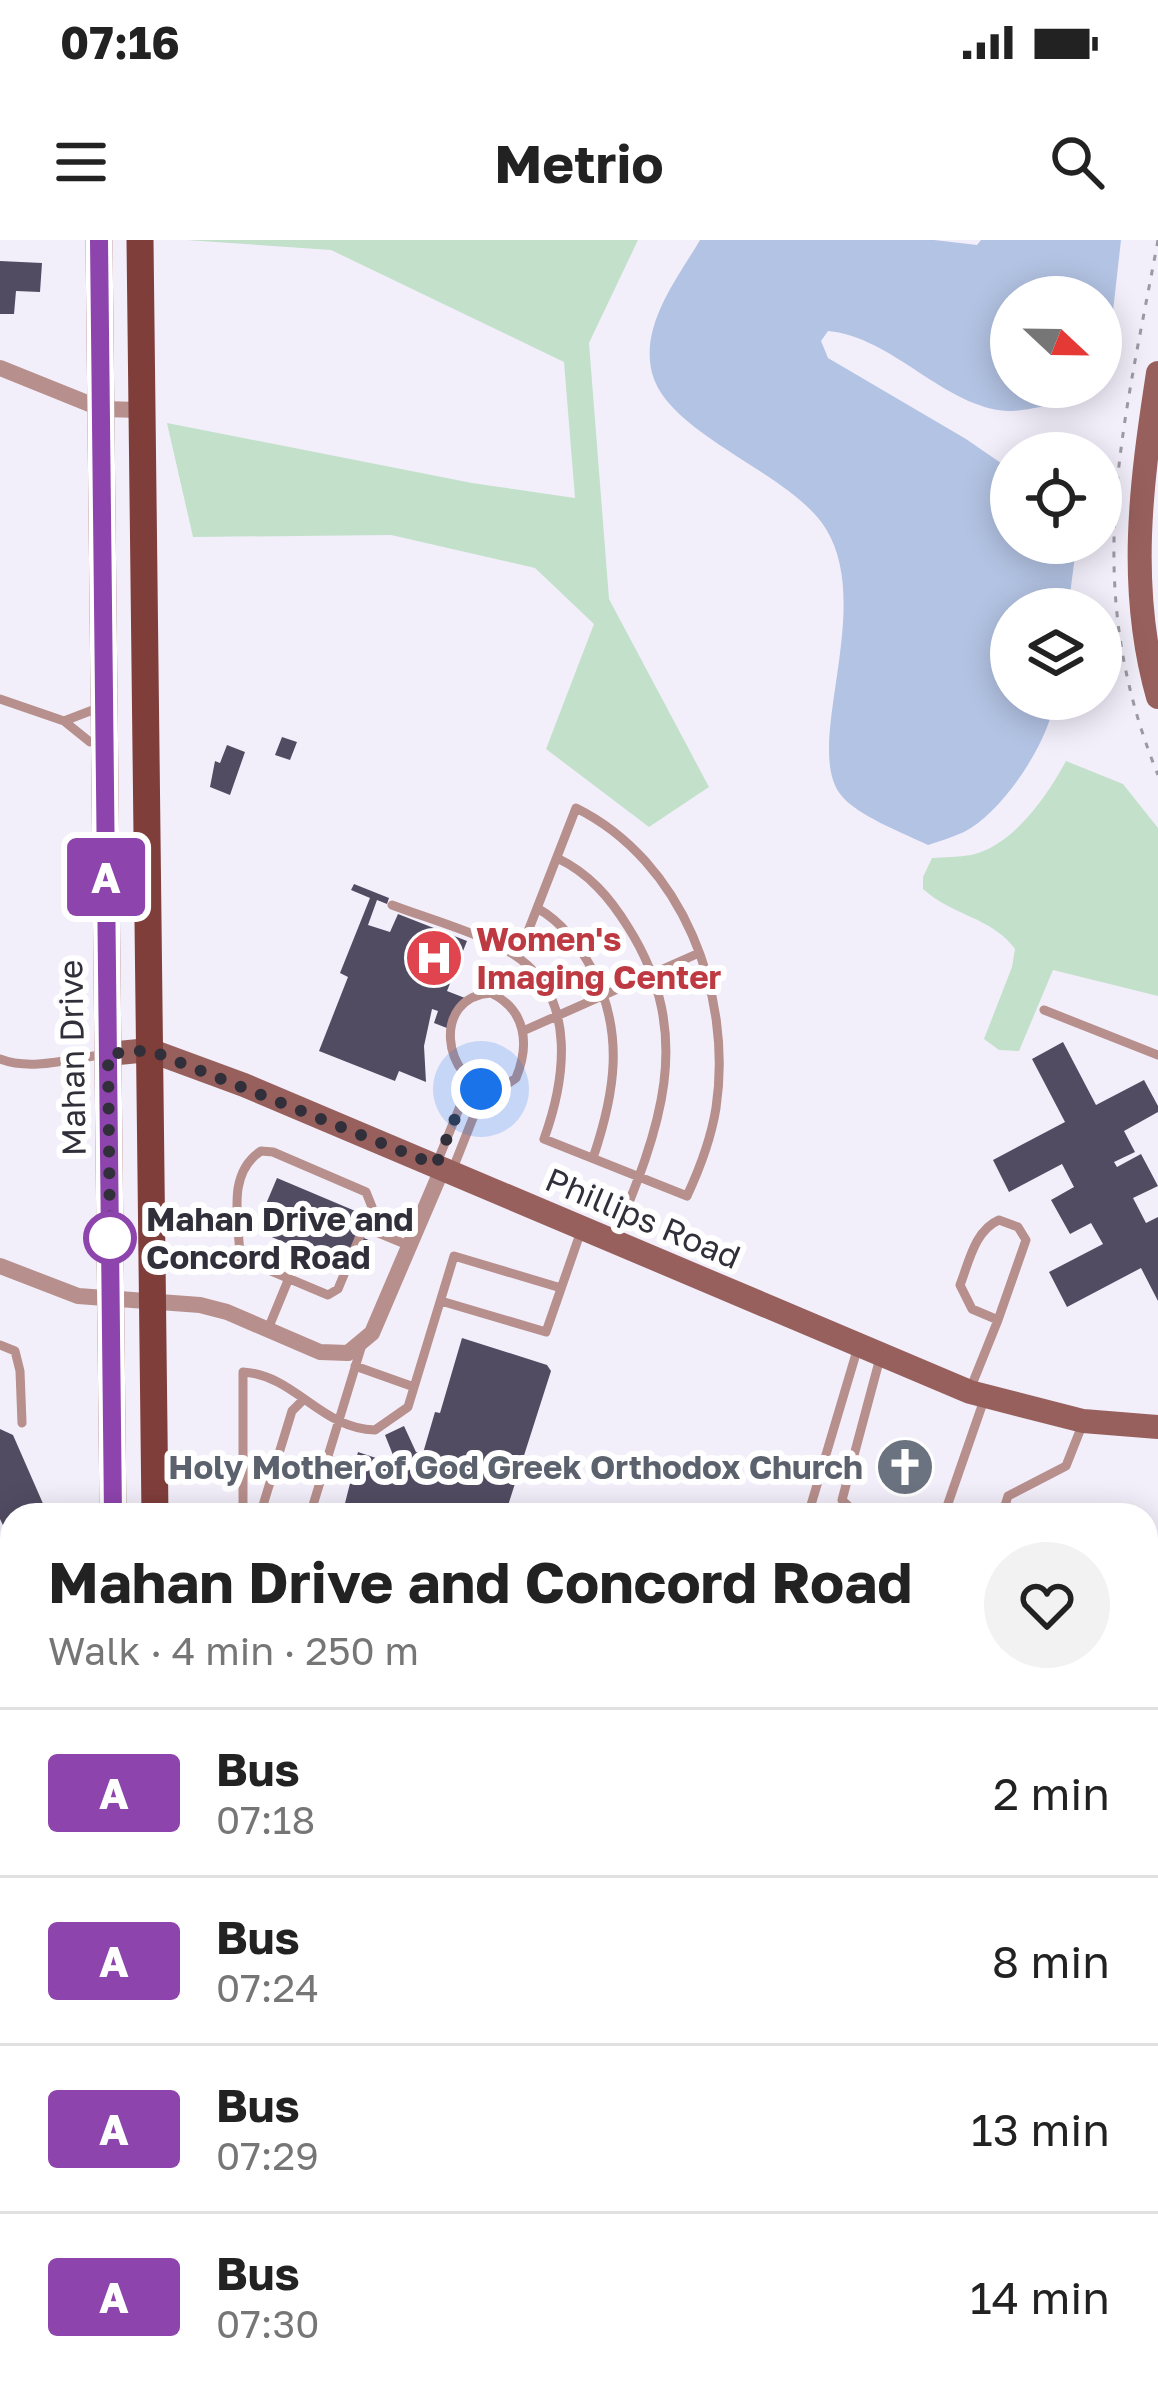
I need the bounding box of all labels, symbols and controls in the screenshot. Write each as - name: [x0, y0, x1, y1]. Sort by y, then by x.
- text: 07:16: [60, 15, 180, 69]
- icon: menu: [48, 129, 114, 195]
- icon: search: [1044, 129, 1110, 195]
- text: Metrio: [494, 130, 664, 195]
- north arrow: [990, 276, 1122, 408]
- map controls: [990, 276, 1122, 720]
- button: locate: [990, 432, 1122, 564]
- button: layers: [990, 588, 1122, 720]
- line badge: A: [67, 838, 145, 916]
- text: A: [91, 852, 121, 902]
- place label: Women's Imaging Center: [476, 919, 722, 996]
- hospital icon: Women's Imaging Center: [403, 927, 465, 989]
- street label: Mahan Drive: [50, 960, 93, 1156]
- your location: [451, 1059, 511, 1119]
- street label: Phillips Road: [540, 1159, 746, 1276]
- place label: Mahan Drive and Concord Road: [146, 1199, 414, 1276]
- marker: Mahan Drive and Concord Road: [85, 1213, 135, 1263]
- church icon: Holy Mother of God Greek Orthodox Church: [874, 1436, 936, 1498]
- place label: Holy Mother of God Greek Orthodox Church: [168, 1447, 863, 1486]
- button: heart: [984, 1542, 1110, 1668]
- text: Mahan Drive and Concord Road: [48, 1547, 912, 1616]
- text: Walk · 4 min · 250 m: [48, 1627, 419, 1674]
- text: Bus: [216, 1742, 300, 1796]
- text: 2 min: [993, 1766, 1110, 1820]
- text: A: [99, 1768, 129, 1818]
- text: 07:18: [216, 1796, 315, 1843]
- text: Bus: [216, 1910, 300, 1964]
- text: 8 min: [992, 1934, 1110, 1988]
- text: A: [99, 1936, 129, 1986]
- text: 07:24: [216, 1964, 319, 2011]
- text: Bus: [216, 2078, 300, 2132]
- text: 13 min: [971, 2102, 1110, 2156]
- text: A: [99, 2104, 129, 2154]
- text: 07:29: [216, 2132, 319, 2179]
- text: Bus: [216, 2246, 300, 2300]
- text: 14 min: [970, 2270, 1110, 2324]
- text: A: [99, 2272, 129, 2322]
- text: 07:30: [216, 2300, 320, 2347]

